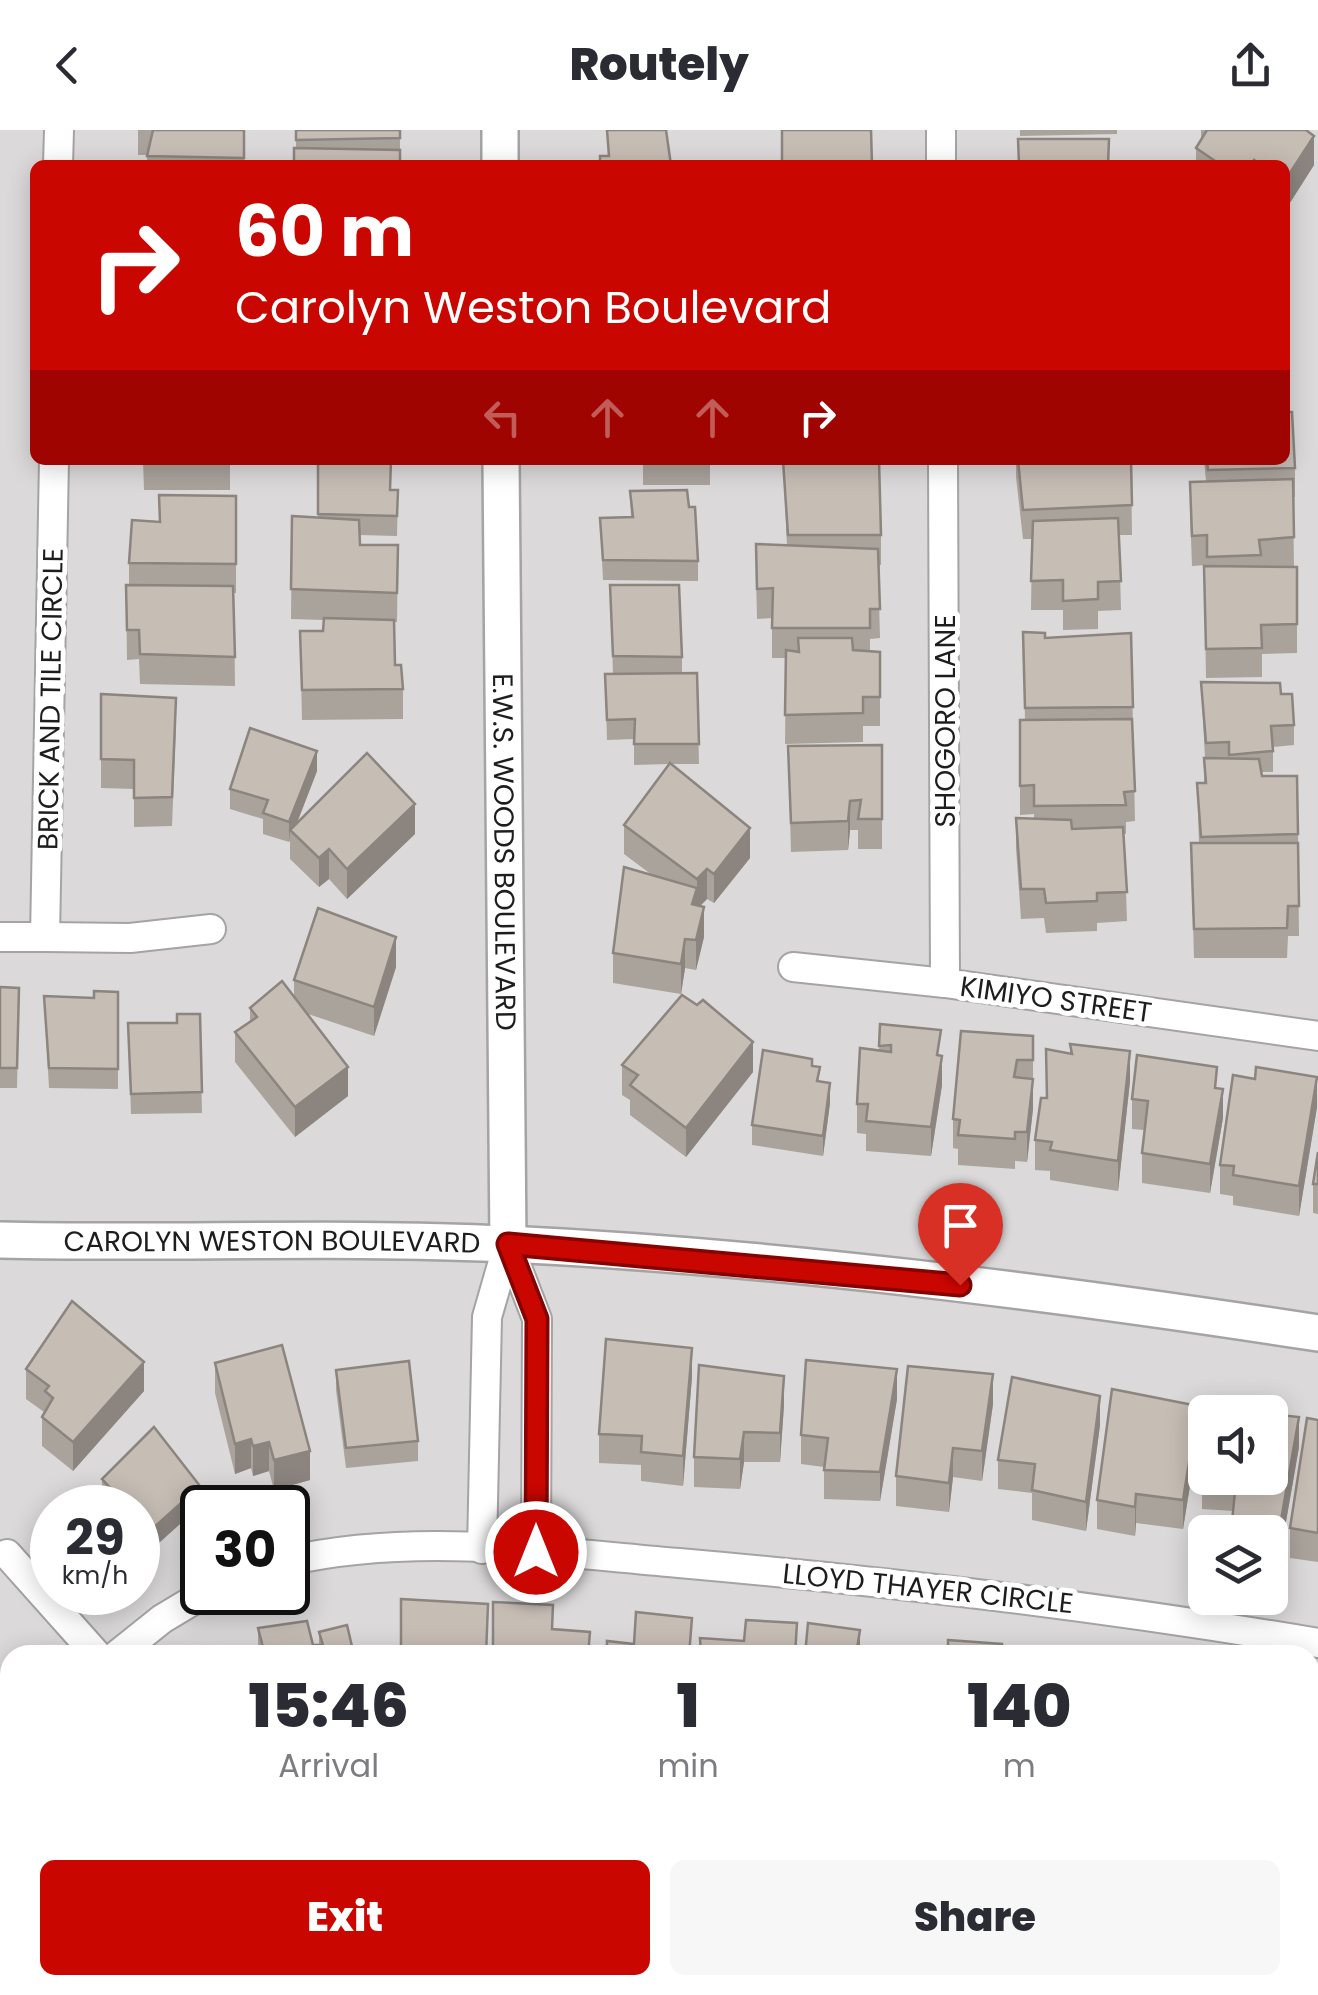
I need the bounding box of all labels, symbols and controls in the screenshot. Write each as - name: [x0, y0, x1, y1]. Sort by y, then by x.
- text: Routely: [569, 33, 749, 96]
- icon: back: [40, 38, 95, 93]
- icon: share: [1223, 38, 1278, 93]
- text: 60 m: [235, 182, 414, 281]
- icon: right: [70, 200, 200, 330]
- text: Carolyn Weston Boulevard: [235, 276, 831, 339]
- icon: left: [475, 390, 530, 445]
- icon: ahead: [580, 390, 635, 445]
- icon: ahead: [685, 390, 740, 445]
- icon: right: [790, 390, 845, 445]
- street label: BRICK AND TILE CIRCLE: [28, 548, 73, 851]
- street label: SHOGORO LANE: [926, 614, 965, 828]
- street label: E.W.S. WOODS BOULEVARD: [483, 673, 525, 1031]
- street label: KIMIYO STREET: [958, 967, 1154, 1032]
- pin: [918, 1183, 1003, 1286]
- icon: arrive: [933, 1198, 988, 1253]
- street label: CAROLYN WESTON BOULEVARD: [63, 1221, 481, 1263]
- map controls: [1188, 1395, 1288, 1615]
- button: sound: [1188, 1395, 1288, 1495]
- speed limit sign: 30: [180, 1485, 310, 1615]
- position arrow: [484, 1500, 588, 1604]
- text: 29: [65, 1502, 125, 1573]
- button: layers: [1188, 1515, 1288, 1615]
- street label: LLOYD THAYER CIRCLE: [781, 1554, 1075, 1623]
- text: km/h: [62, 1558, 128, 1593]
- text: 15:46: [249, 1664, 409, 1748]
- text: 1: [676, 1664, 700, 1748]
- text: 140: [967, 1664, 1071, 1748]
- text: Arrival: [278, 1743, 379, 1788]
- text: min: [657, 1743, 719, 1788]
- text: m: [1003, 1743, 1036, 1788]
- button: Exit: [40, 1860, 650, 1975]
- button: Share: [670, 1860, 1280, 1975]

